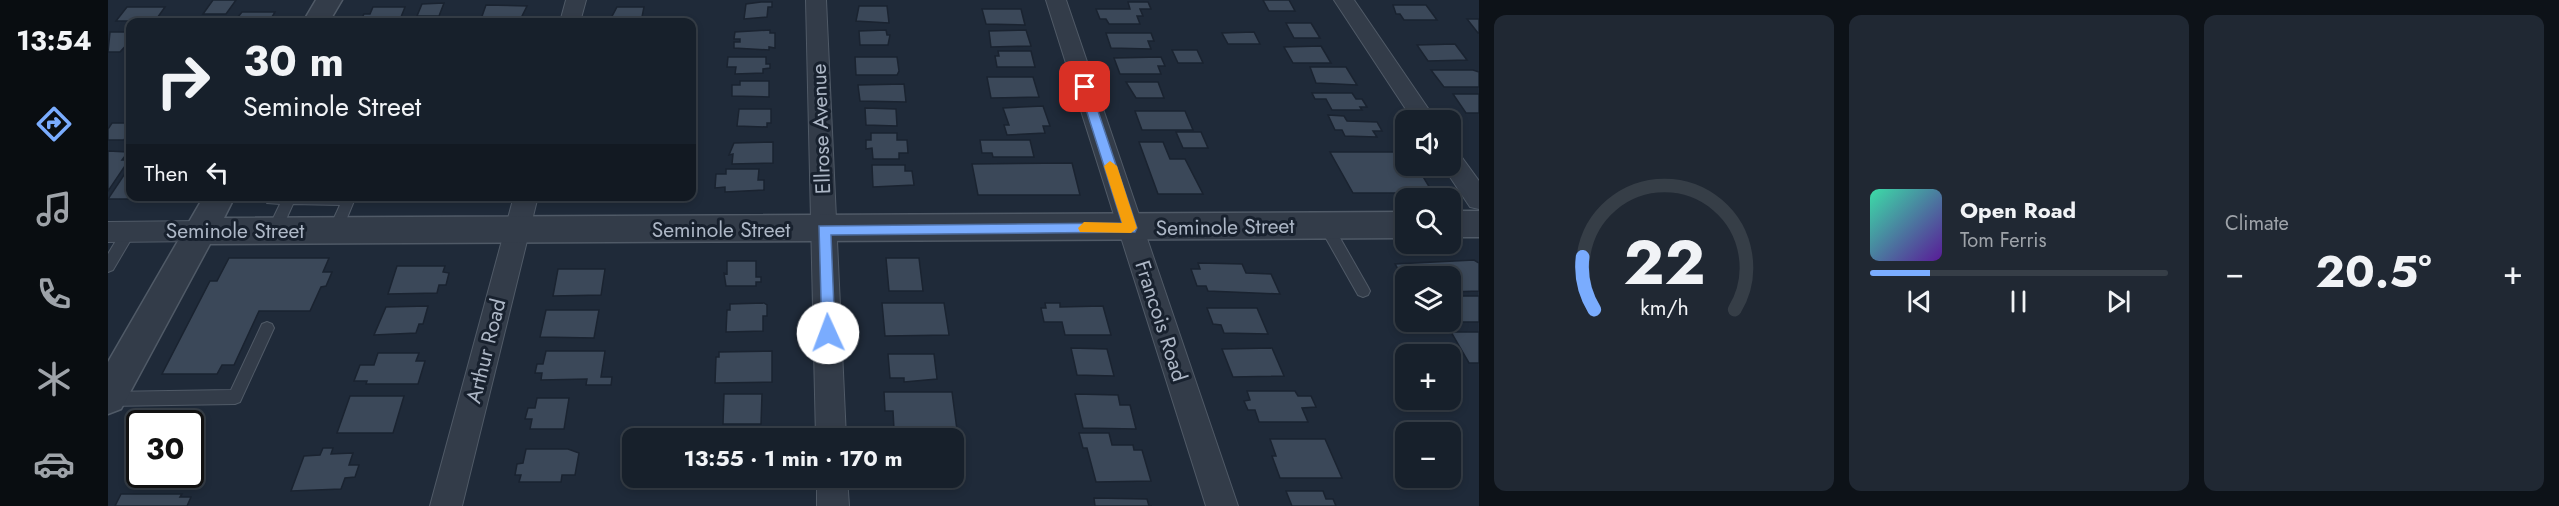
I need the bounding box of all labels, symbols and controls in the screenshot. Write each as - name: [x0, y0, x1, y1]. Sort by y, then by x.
- text: 13:54: [16, 21, 92, 60]
- text: 30 m: [243, 31, 344, 92]
- icon: right: [144, 42, 222, 120]
- pin: [1059, 61, 1110, 112]
- street label: Ellrose Avenue: [804, 63, 838, 195]
- icon: arrive: [1068, 70, 1101, 103]
- text: Seminole Street: [243, 87, 421, 126]
- icon: directions: [33, 103, 75, 145]
- map controls: [1395, 110, 1461, 488]
- button: sound: [1395, 110, 1461, 176]
- icon: left: [201, 156, 234, 189]
- text: Then: [144, 157, 189, 189]
- icon: music: [33, 188, 75, 230]
- button: search: [1395, 188, 1461, 254]
- text: Open Road: [1960, 194, 2076, 226]
- text: Climate: [2225, 209, 2289, 238]
- street label: Seminole Street: [1155, 211, 1295, 243]
- street label: Seminole Street: [652, 215, 790, 245]
- street label: Seminole Street: [166, 216, 304, 246]
- text: 22: [1623, 217, 1705, 307]
- text: Tom Ferris: [1960, 226, 2047, 255]
- text: 20.5°: [2315, 239, 2432, 304]
- text: −: [2225, 249, 2244, 296]
- text: +: [2503, 249, 2523, 296]
- street label: Francois Road: [1127, 257, 1195, 385]
- button: layers: [1395, 266, 1461, 332]
- icon: phone: [33, 273, 75, 315]
- icon: previous: [1903, 285, 1936, 318]
- icon: pause: [2002, 285, 2035, 318]
- icon: next: [2102, 285, 2135, 318]
- text: km/h: [1640, 292, 1688, 323]
- street label: Arthur Road: [459, 295, 513, 407]
- position arrow: [796, 301, 860, 365]
- button: +: [1395, 344, 1461, 410]
- icon: climate: [33, 358, 75, 400]
- speed limit sign: 30: [126, 410, 204, 488]
- button: −: [1395, 422, 1461, 488]
- text: 13:55 · 1 min · 170 m: [683, 442, 903, 474]
- icon: car: [33, 443, 75, 485]

